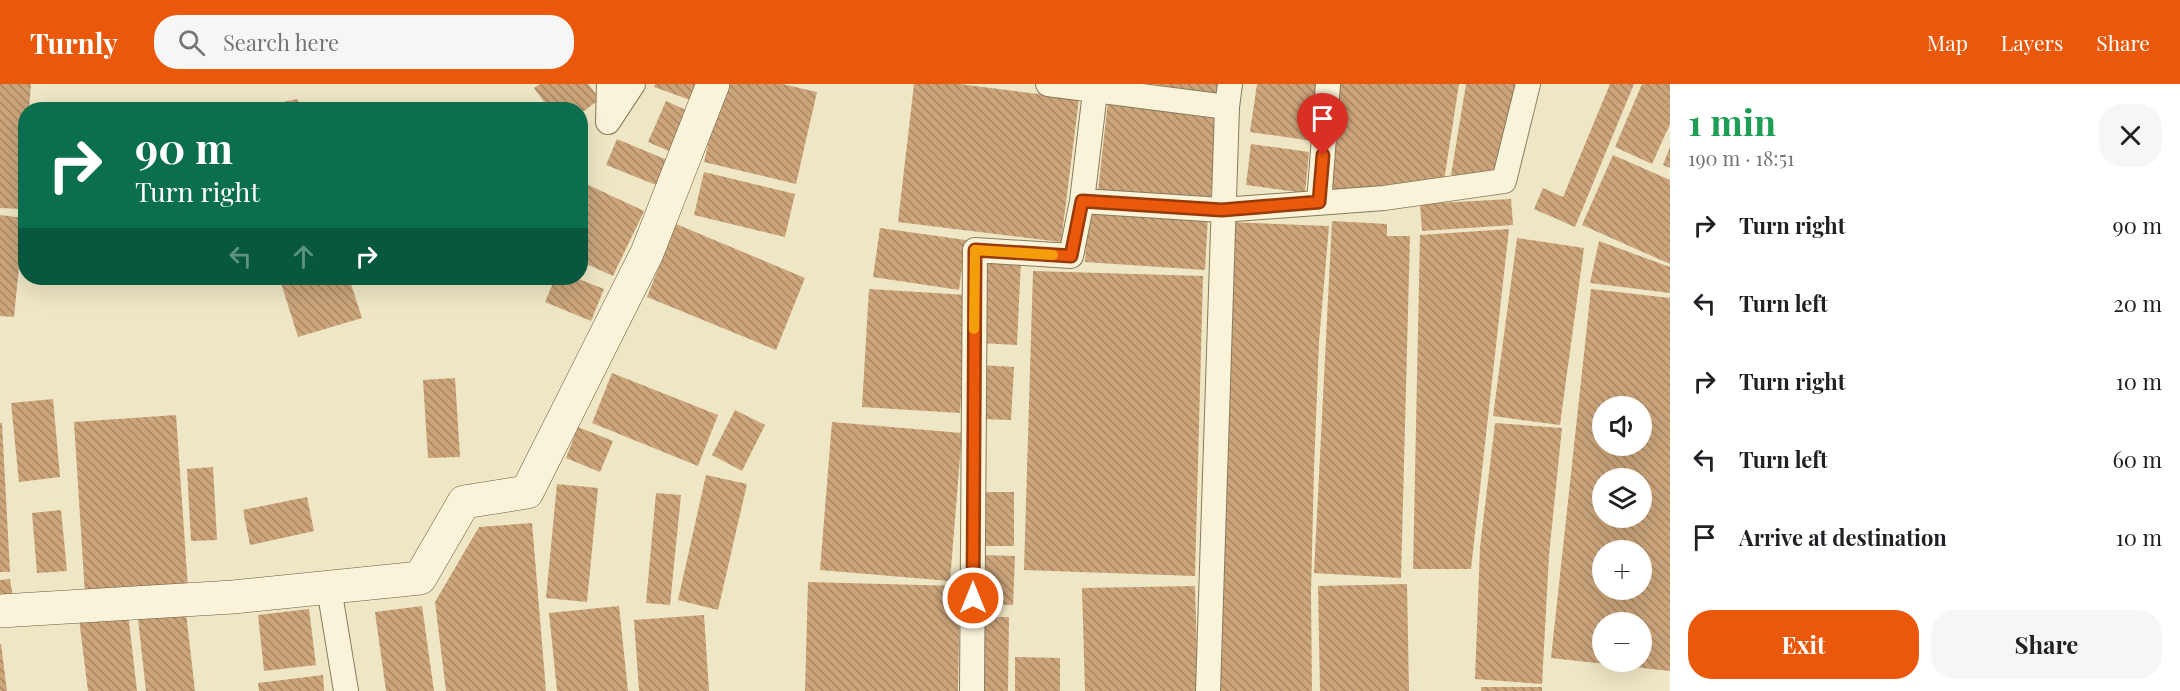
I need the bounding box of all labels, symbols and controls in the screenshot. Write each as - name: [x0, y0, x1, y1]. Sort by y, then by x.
- search box: [154, 15, 574, 69]
- text: Turnly: [30, 24, 118, 61]
- icon: search: [175, 26, 208, 59]
- text: Search here: [223, 27, 339, 57]
- text: Map: [1927, 28, 1968, 56]
- text: Layers: [2001, 28, 2063, 56]
- text: Share: [2096, 28, 2150, 56]
- pin: [1297, 93, 1348, 155]
- text: 1 min: [1688, 97, 1776, 145]
- icon: arrive: [1306, 102, 1339, 135]
- button: close: [2099, 104, 2162, 167]
- text: 90 m: [135, 119, 233, 175]
- icon: right: [36, 126, 114, 204]
- text: 190 m · 18:51: [1688, 144, 1794, 171]
- text: Turn right: [135, 173, 260, 209]
- icon: right: [1688, 209, 1721, 242]
- text: Turn right: [1739, 210, 1845, 240]
- text: 90 m: [2113, 210, 2162, 240]
- icon: left: [224, 240, 257, 273]
- icon: ahead: [287, 240, 320, 273]
- icon: right: [350, 240, 383, 273]
- icon: left: [1688, 287, 1721, 320]
- text: Turn left: [1739, 288, 1828, 318]
- text: 20 m: [2113, 288, 2162, 318]
- icon: right: [1688, 365, 1721, 398]
- text: Turn right: [1739, 366, 1845, 396]
- text: 10 m: [2116, 366, 2162, 396]
- map controls: [1592, 396, 1652, 672]
- button: sound: [1592, 396, 1652, 456]
- icon: left: [1688, 443, 1721, 476]
- text: Turn left: [1739, 444, 1828, 474]
- text: 60 m: [2112, 444, 2162, 474]
- button: layers: [1592, 468, 1652, 528]
- icon: arrive: [1688, 521, 1721, 554]
- text: Arrive at destination: [1739, 522, 1947, 552]
- text: 10 m: [2116, 522, 2162, 552]
- button: +: [1592, 540, 1652, 600]
- position arrow: [941, 566, 1005, 630]
- button: Exit: [1688, 610, 1919, 679]
- button: Share: [1931, 610, 2162, 679]
- button: −: [1592, 612, 1652, 672]

